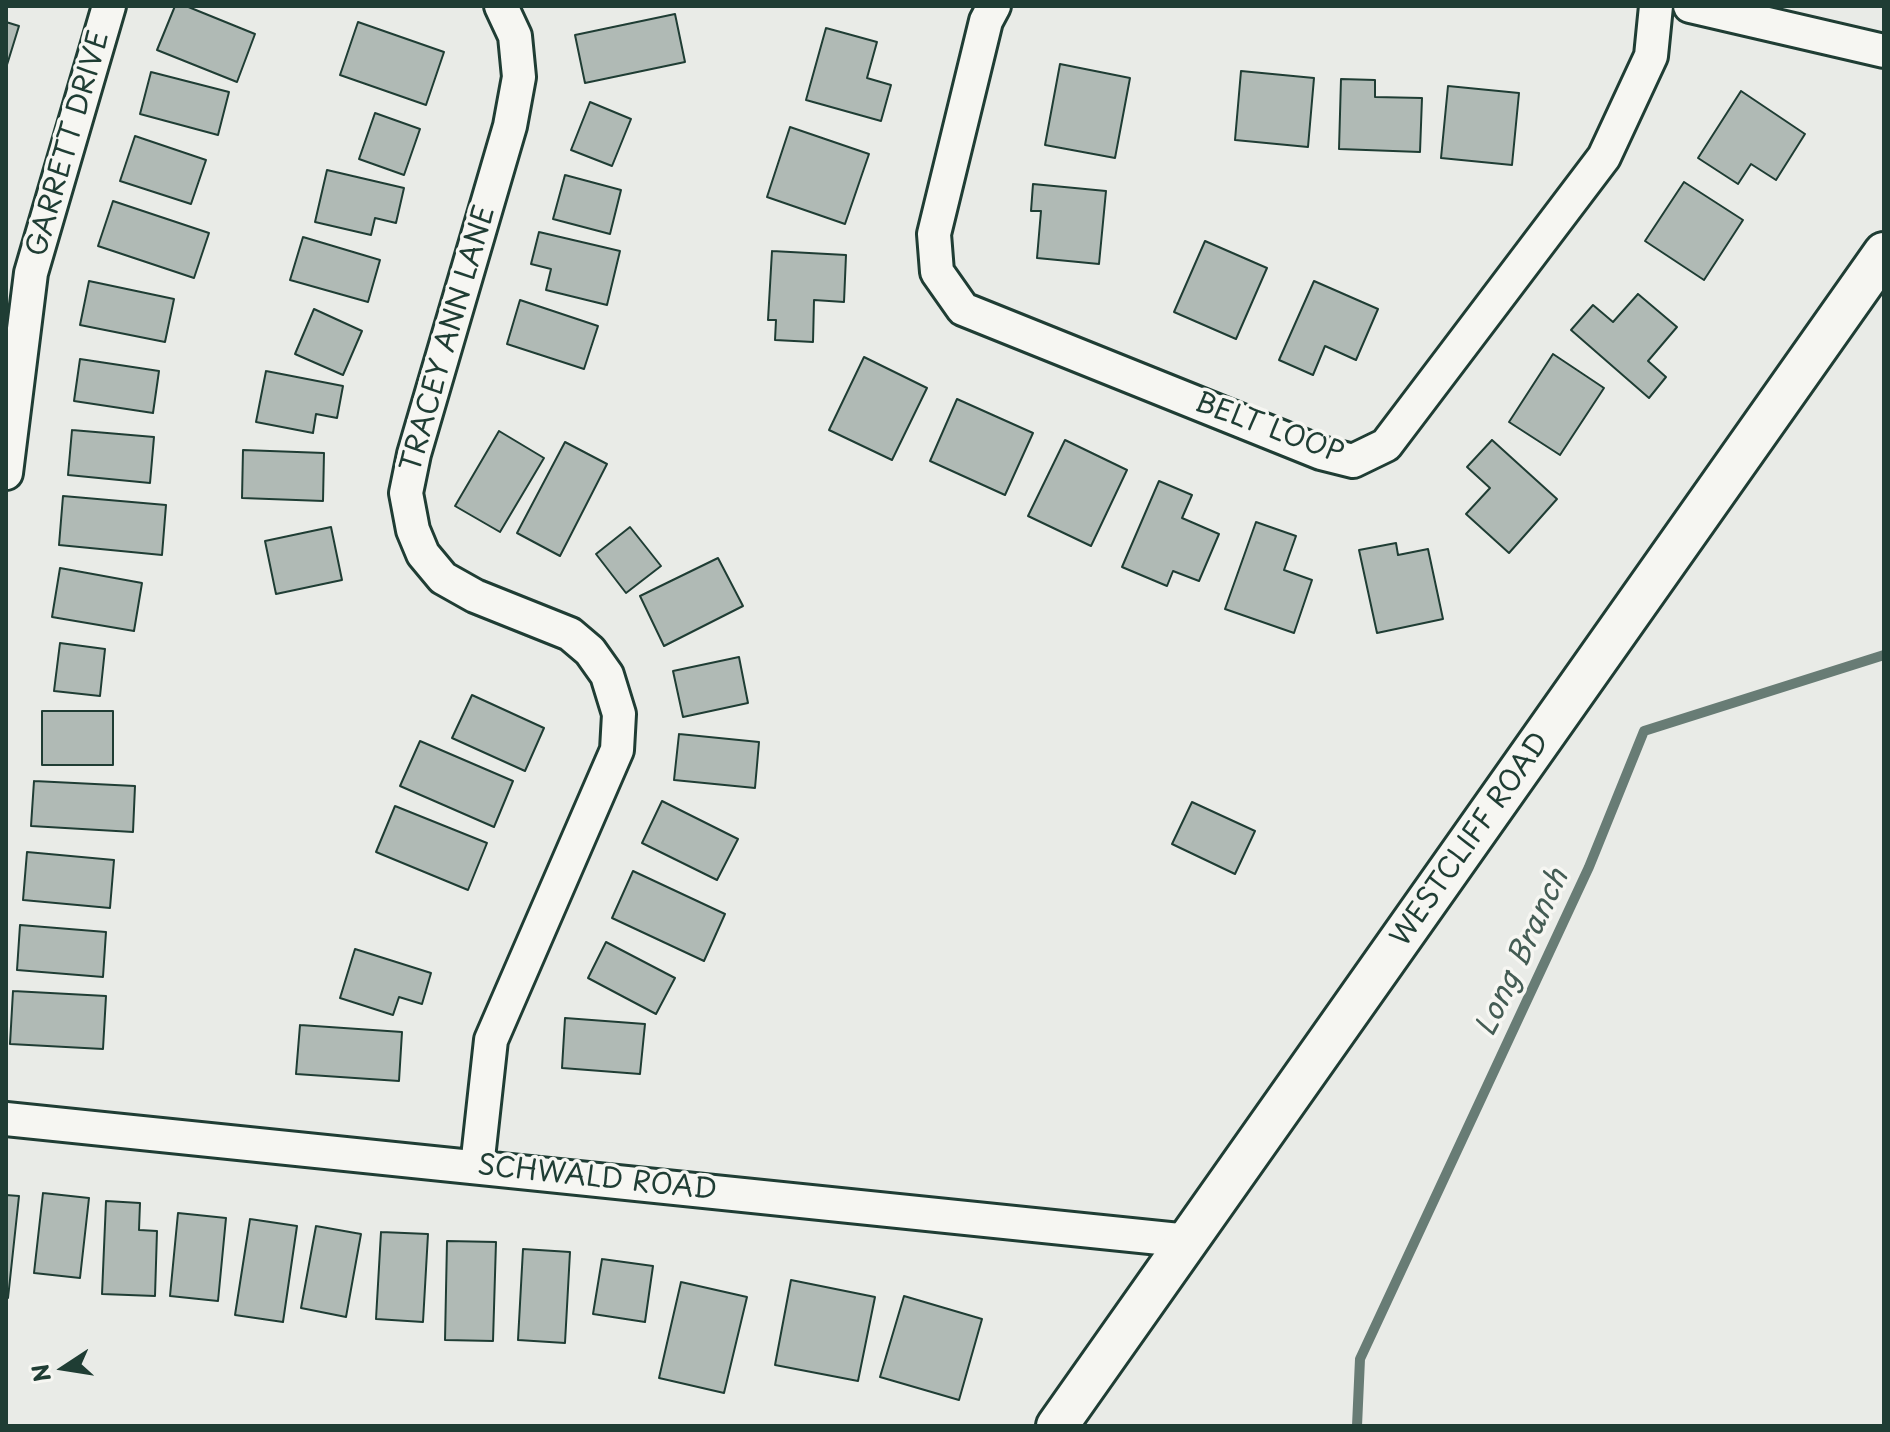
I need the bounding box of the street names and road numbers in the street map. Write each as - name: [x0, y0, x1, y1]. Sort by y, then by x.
- street label: GARRETT DRIVE: [21, 27, 117, 261]
- street label: TRACEY ANN LANE: [395, 202, 503, 476]
- street label: BELT LOOP: [1190, 387, 1348, 471]
- street label: WESTCLIFF ROAD: [1385, 727, 1557, 953]
- street label: SCHWALD ROAD: [476, 1150, 718, 1208]

